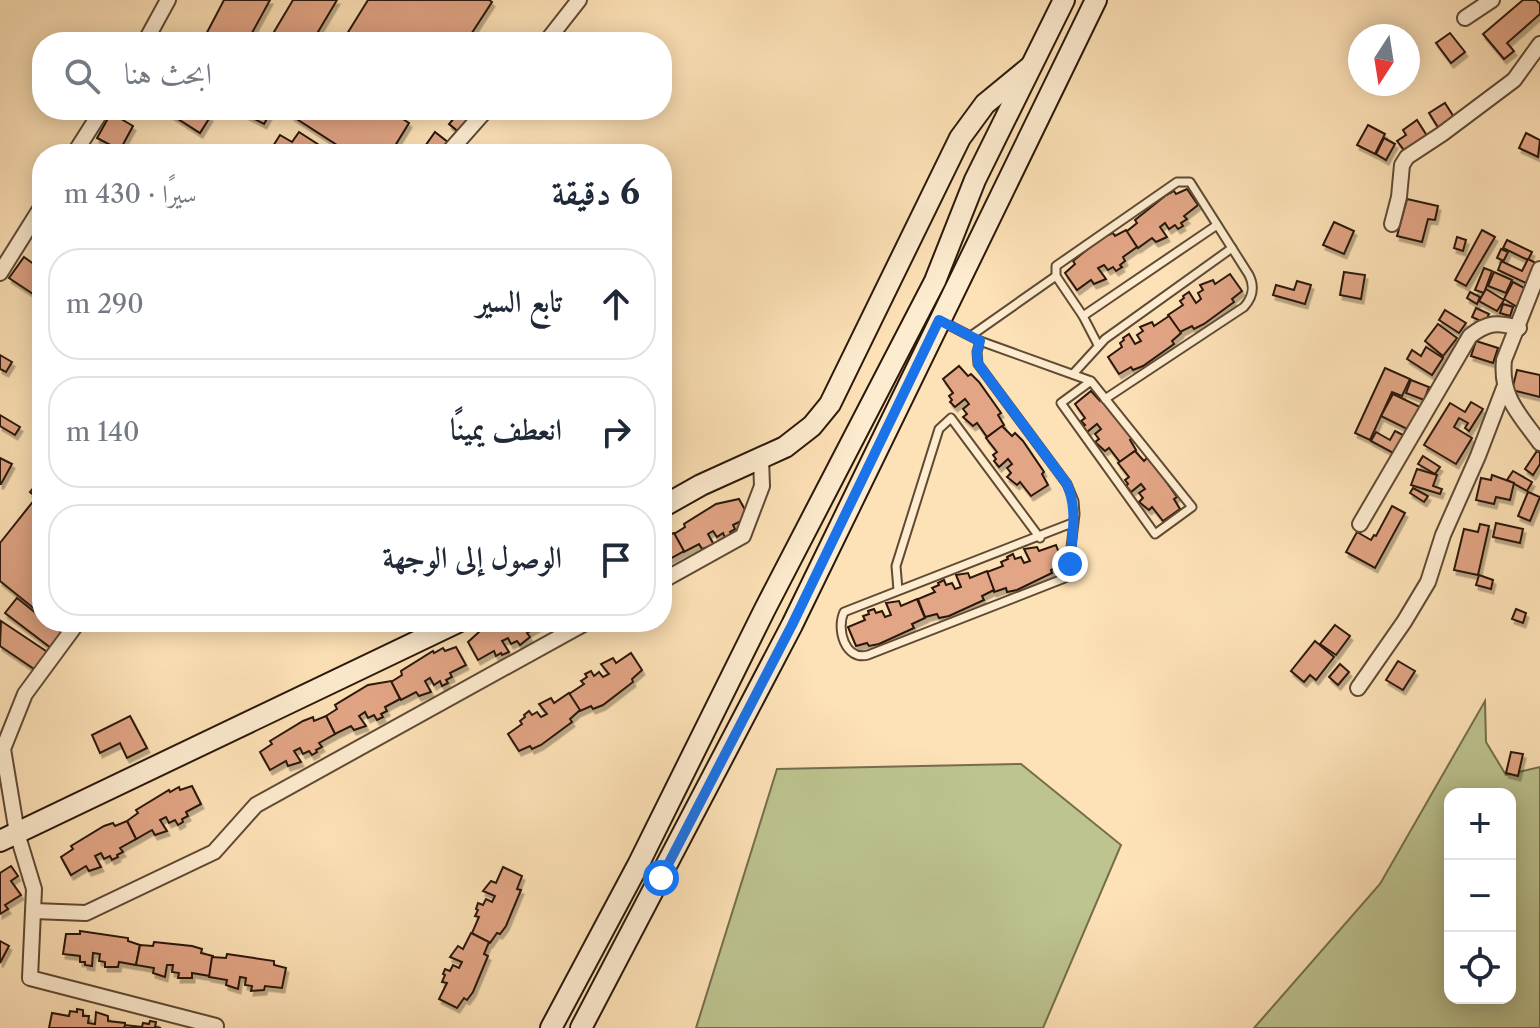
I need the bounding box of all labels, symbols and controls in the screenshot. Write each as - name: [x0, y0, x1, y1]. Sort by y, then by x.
- north arrow: [1348, 24, 1420, 96]
- search box: [32, 32, 672, 120]
- icon: search: [60, 54, 104, 98]
- text: ابحث هنا: [124, 55, 212, 92]
- text: 6 دقيقة: [552, 171, 640, 213]
- text: سيرًا · 430 m: [64, 178, 197, 210]
- icon: ahead: [594, 282, 638, 326]
- text: تابع السير: [476, 283, 562, 320]
- text: 290 m: [66, 288, 144, 320]
- icon: right: [594, 410, 638, 454]
- text: انعطف يمينًا: [450, 411, 562, 448]
- text: 140 m: [66, 416, 140, 448]
- icon: arrive: [594, 538, 638, 582]
- text: الوصول إلى الوجهة: [383, 539, 562, 576]
- route end: [1052, 546, 1088, 582]
- map controls: [1444, 788, 1516, 1004]
- button: +: [1444, 788, 1516, 860]
- route start: [643, 860, 679, 896]
- button: −: [1444, 860, 1516, 932]
- button: locate: [1444, 932, 1516, 1004]

